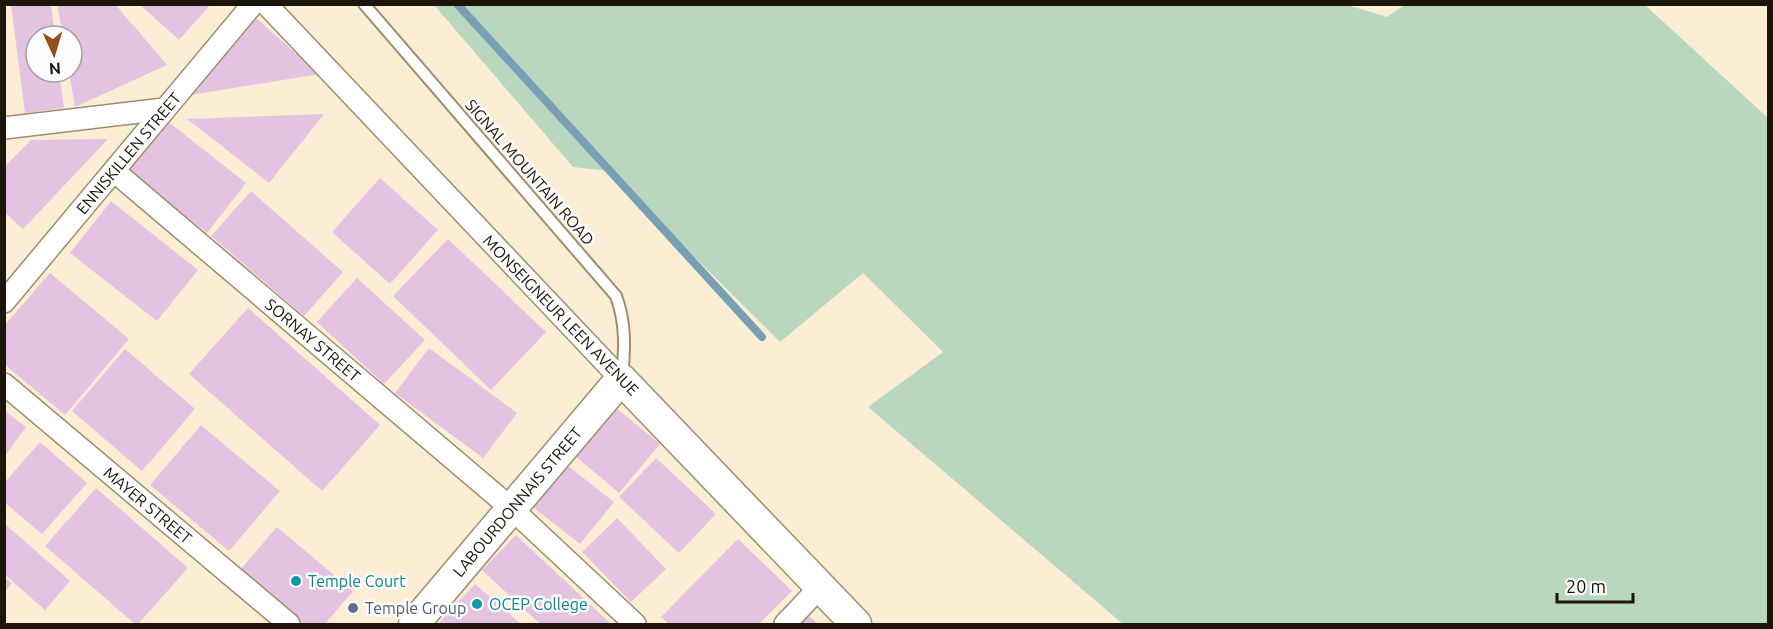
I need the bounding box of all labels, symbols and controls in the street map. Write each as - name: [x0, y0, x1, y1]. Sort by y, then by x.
- north arrow: [24, 24, 84, 84]
- text: N: [48, 60, 62, 78]
- street label: ENNISKILLEN STREET: [73, 89, 184, 218]
- street label: SIGNAL MOUNTAIN ROAD: [462, 96, 598, 248]
- street label: MONSEIGNEUR LEEN AVENUE: [480, 231, 642, 399]
- street label: SORNAY STREET: [262, 295, 364, 385]
- street label: LABOURDONNAIS STREET: [449, 423, 585, 580]
- street label: MAYER STREET: [100, 463, 195, 547]
- scale bar: [1557, 566, 1634, 604]
- place label: Temple Court: [308, 572, 406, 590]
- marker: Temple Court: [289, 574, 303, 588]
- text: 20 m: [1566, 576, 1606, 596]
- place label: OCEP College: [489, 595, 588, 613]
- marker: OCEP College: [470, 597, 484, 611]
- place label: Temple Group: [365, 599, 466, 617]
- marker: Temple Group: [346, 601, 360, 615]

